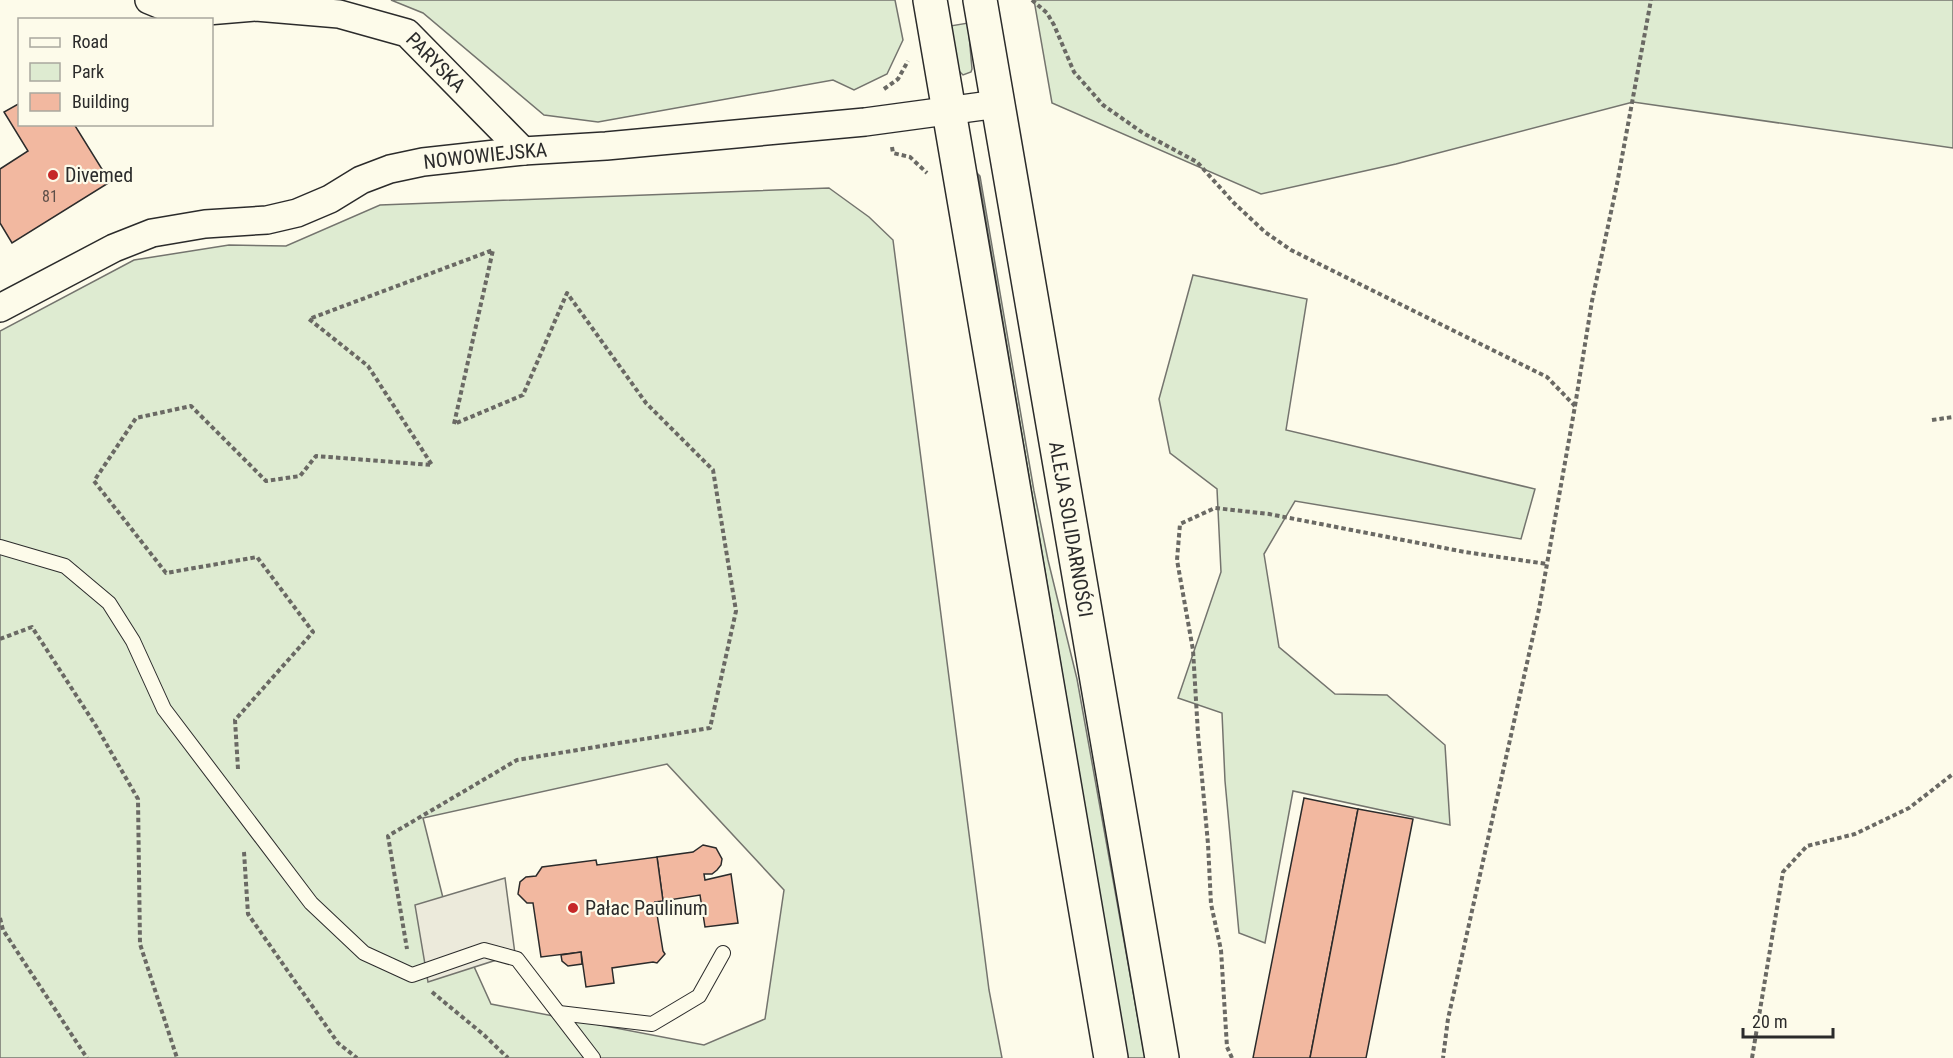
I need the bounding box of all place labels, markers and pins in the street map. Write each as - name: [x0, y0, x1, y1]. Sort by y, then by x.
- place label: Divemed: [65, 163, 133, 187]
- marker: Divemed: [46, 168, 60, 182]
- place label: Pałac Paulinum: [585, 896, 708, 920]
- marker: Pałac Paulinum: [566, 901, 580, 915]

